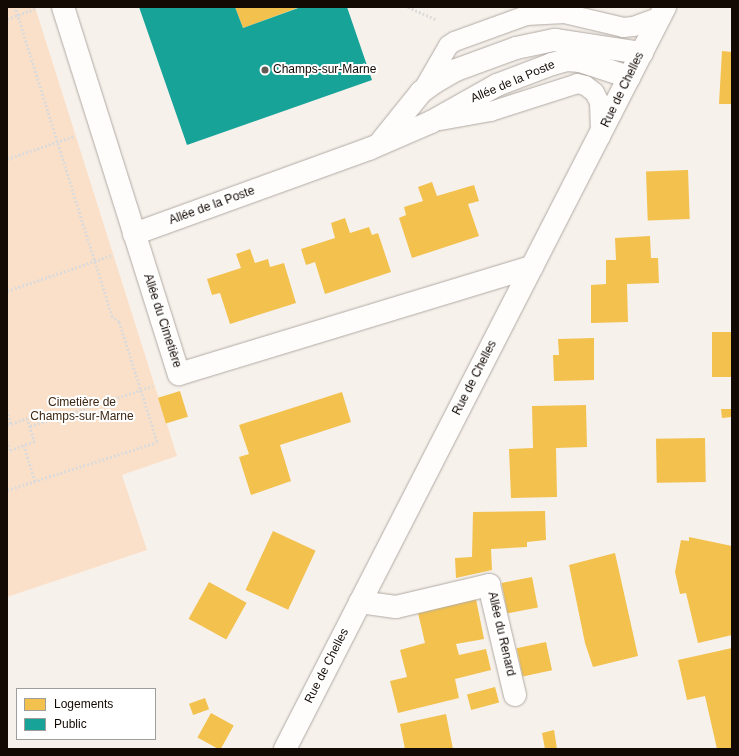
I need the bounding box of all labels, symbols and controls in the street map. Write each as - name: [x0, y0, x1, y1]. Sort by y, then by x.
- street label: Rue de Chelles: [599, 50, 647, 130]
- street label: Allée de la Poste: [469, 58, 557, 106]
- place label: Champs-sur-Marne: [273, 63, 376, 77]
- marker: Champs-sur-Marne: [260, 65, 270, 75]
- street label: Allée de la Poste: [167, 184, 257, 228]
- street label: Allée du Cimetière: [140, 272, 184, 370]
- street label: Rue de Chelles: [450, 338, 500, 418]
- park label: Cimetière de Champs-sur-Marne: [30, 396, 134, 424]
- street label: Allée du Renard: [484, 590, 518, 678]
- street label: Rue de Chelles: [302, 626, 352, 706]
- legend: [16, 688, 156, 740]
- text: Logements: [54, 697, 113, 711]
- text: Public: [54, 717, 87, 731]

